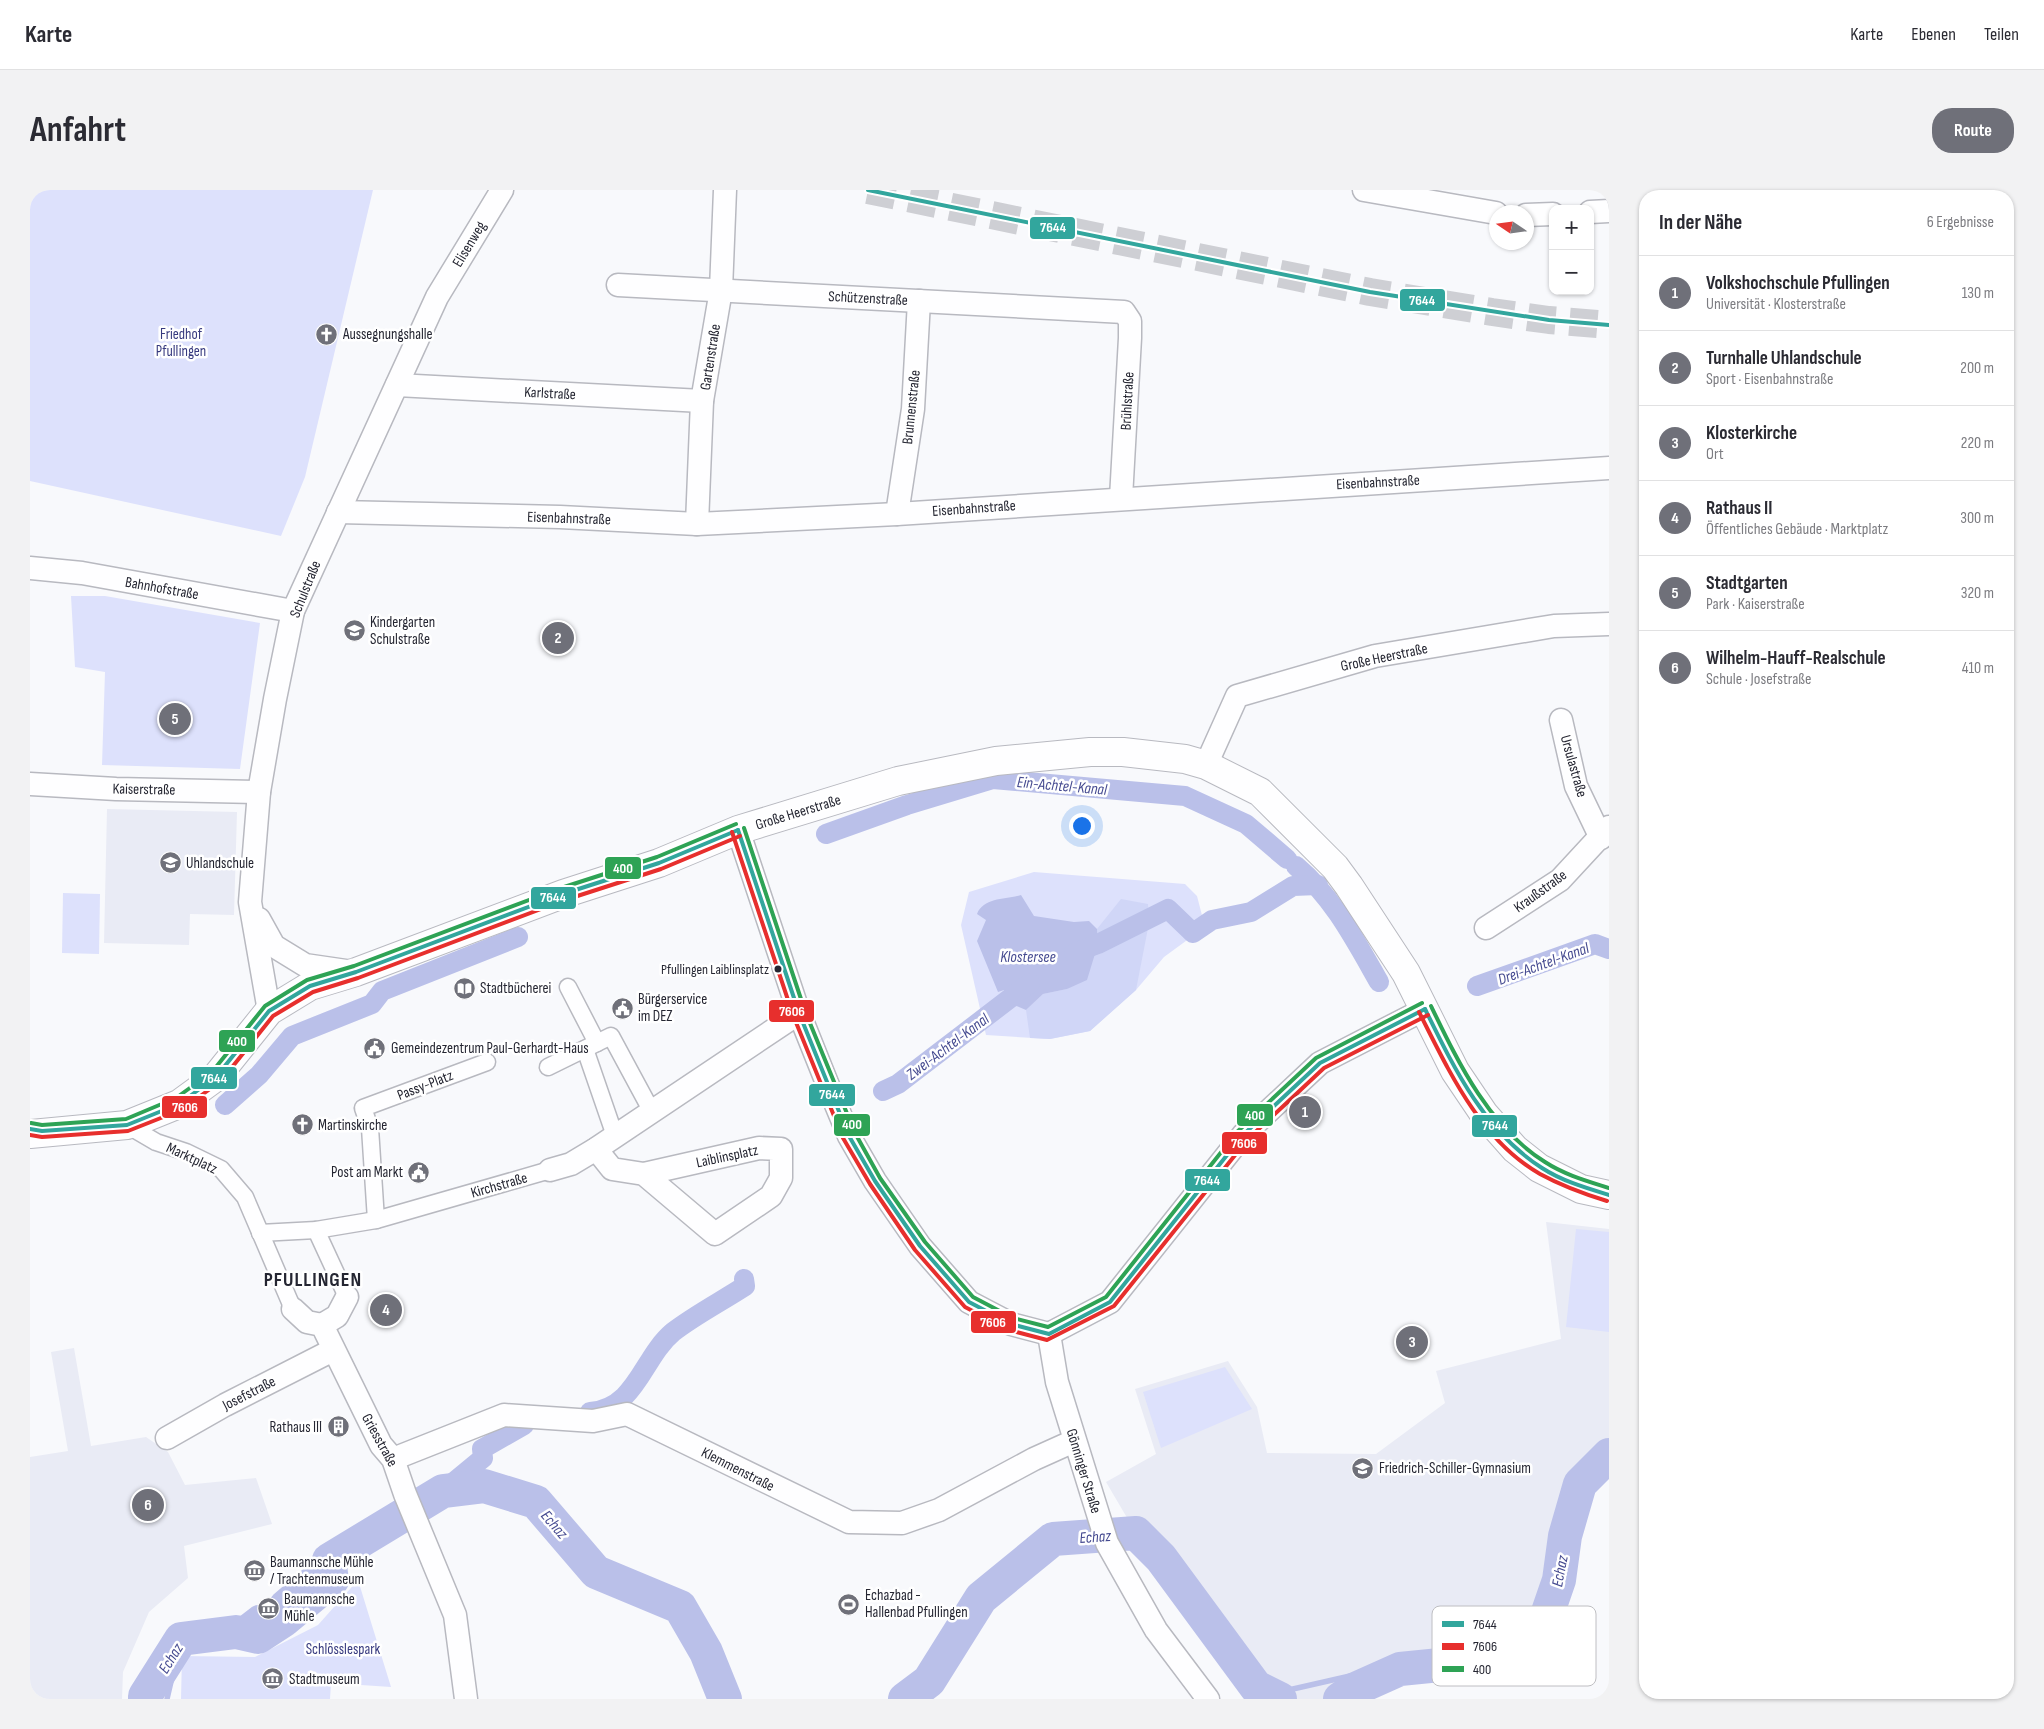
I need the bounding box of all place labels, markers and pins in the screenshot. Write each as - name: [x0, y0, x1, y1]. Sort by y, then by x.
- church icon: Aussegnungshalle: [315, 322, 339, 346]
- place label: Aussegnungshalle: [342, 325, 433, 344]
- place label: Kindergarten Schulstraße: [370, 613, 435, 649]
- school or university icon: Kindergarten Schulstraße: [342, 619, 366, 643]
- pin: 2: [542, 619, 574, 657]
- pin: 5: [159, 700, 191, 738]
- school or university icon: Uhlandschule: [158, 851, 182, 875]
- place label: Uhlandschule: [186, 854, 254, 873]
- place label: Pfullingen Laiblinsplatz: [661, 961, 769, 978]
- marker: Pfullingen Laiblinsplatz: [773, 964, 783, 974]
- library icon: Stadtbücherei: [452, 976, 476, 1000]
- place label: Stadtbücherei: [480, 979, 552, 998]
- place label: Bürgerservice im DEZ: [638, 990, 707, 1026]
- public building icon: Bürgerservice im DEZ: [610, 996, 634, 1020]
- public building icon: Gemeindezentrum Paul-Gerhardt-Haus: [363, 1036, 387, 1060]
- place label: Gemeindezentrum Paul-Gerhardt-Haus: [391, 1039, 589, 1058]
- pin: 1: [1289, 1093, 1321, 1131]
- church icon: Martinskirche: [290, 1113, 314, 1137]
- place label: Martinskirche: [318, 1116, 387, 1135]
- public building icon: Post am Markt: [407, 1160, 431, 1184]
- place label: Post am Markt: [331, 1163, 403, 1182]
- pin: 4: [370, 1291, 402, 1329]
- pin: 3: [1396, 1323, 1428, 1361]
- building icon: Rathaus III: [326, 1415, 350, 1439]
- place label: Rathaus III: [270, 1418, 322, 1437]
- school or university icon: Friedrich-Schiller-Gymnasium: [1351, 1456, 1375, 1480]
- place label: Friedrich-Schiller-Gymnasium: [1379, 1459, 1531, 1478]
- pin: 6: [132, 1486, 164, 1524]
- place label: Baumannsche Mühle / Trachtenmuseum: [270, 1553, 374, 1589]
- museum icon: Baumannsche Mühle / Trachtenmuseum: [242, 1559, 266, 1583]
- place label: Echazbad - Hallenbad Pfullingen: [865, 1586, 968, 1622]
- place label: Baumannsche Mühle: [284, 1590, 355, 1626]
- sports icon: Echazbad - Hallenbad Pfullingen: [837, 1592, 861, 1616]
- museum icon: Baumannsche Mühle: [256, 1596, 280, 1620]
- museum icon: Stadtmuseum: [261, 1667, 285, 1691]
- place label: Stadtmuseum: [289, 1670, 360, 1689]

